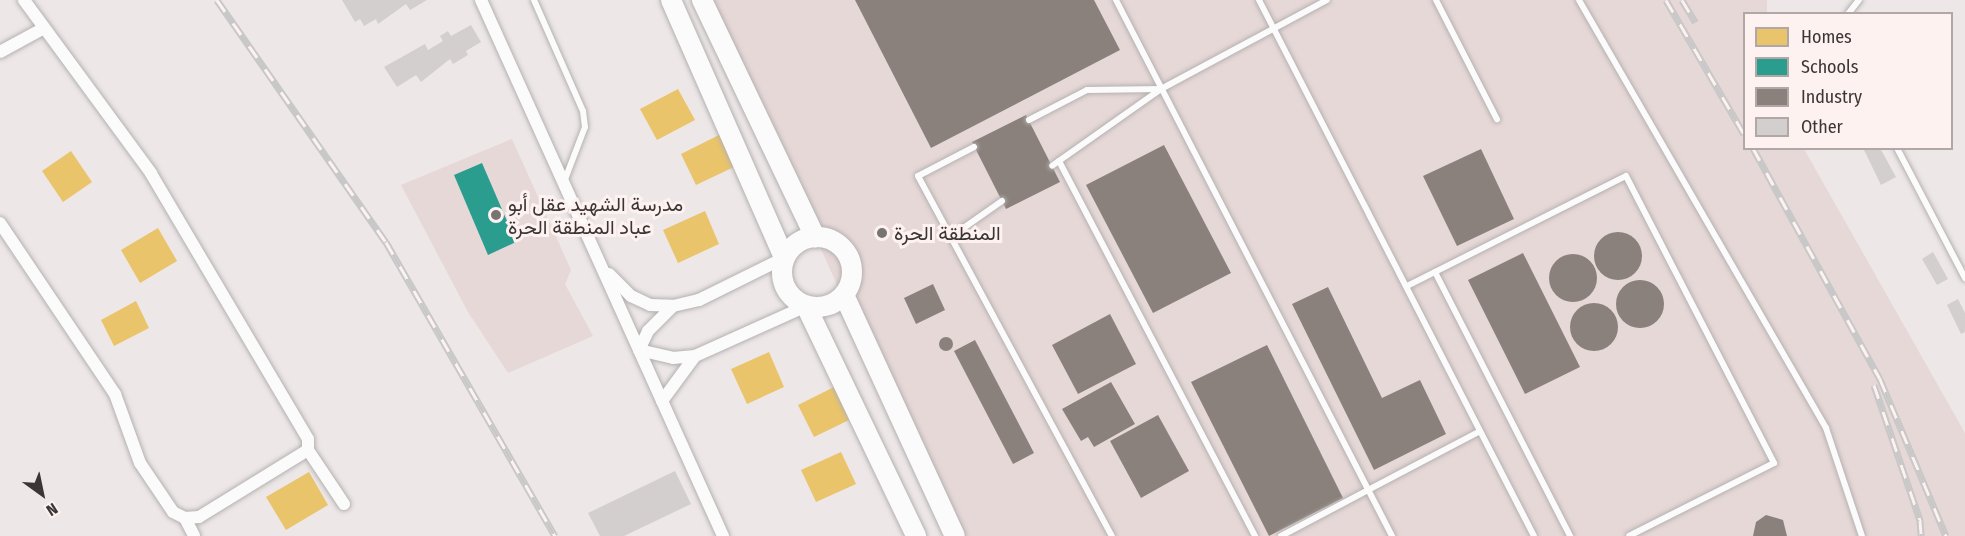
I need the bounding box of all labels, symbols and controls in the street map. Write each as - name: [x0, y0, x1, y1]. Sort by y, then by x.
- legend: [1743, 12, 1953, 150]
- text: Homes: [1801, 26, 1852, 48]
- text: Schools: [1801, 56, 1859, 78]
- text: Industry: [1801, 86, 1862, 108]
- text: Other: [1801, 116, 1843, 138]
- place label: مدرسة الشهيد عقل أبو عباد المنطقة الحرة: [508, 192, 683, 239]
- marker: مدرسة الشهيد عقل أبو عباد المنطقة الحرة: [489, 208, 503, 222]
- place label: المنطقة الحرة: [894, 221, 1001, 245]
- marker: المنطقة الحرة: [875, 226, 889, 240]
- north arrow: [12, 464, 72, 524]
- text: N: [43, 499, 61, 520]

